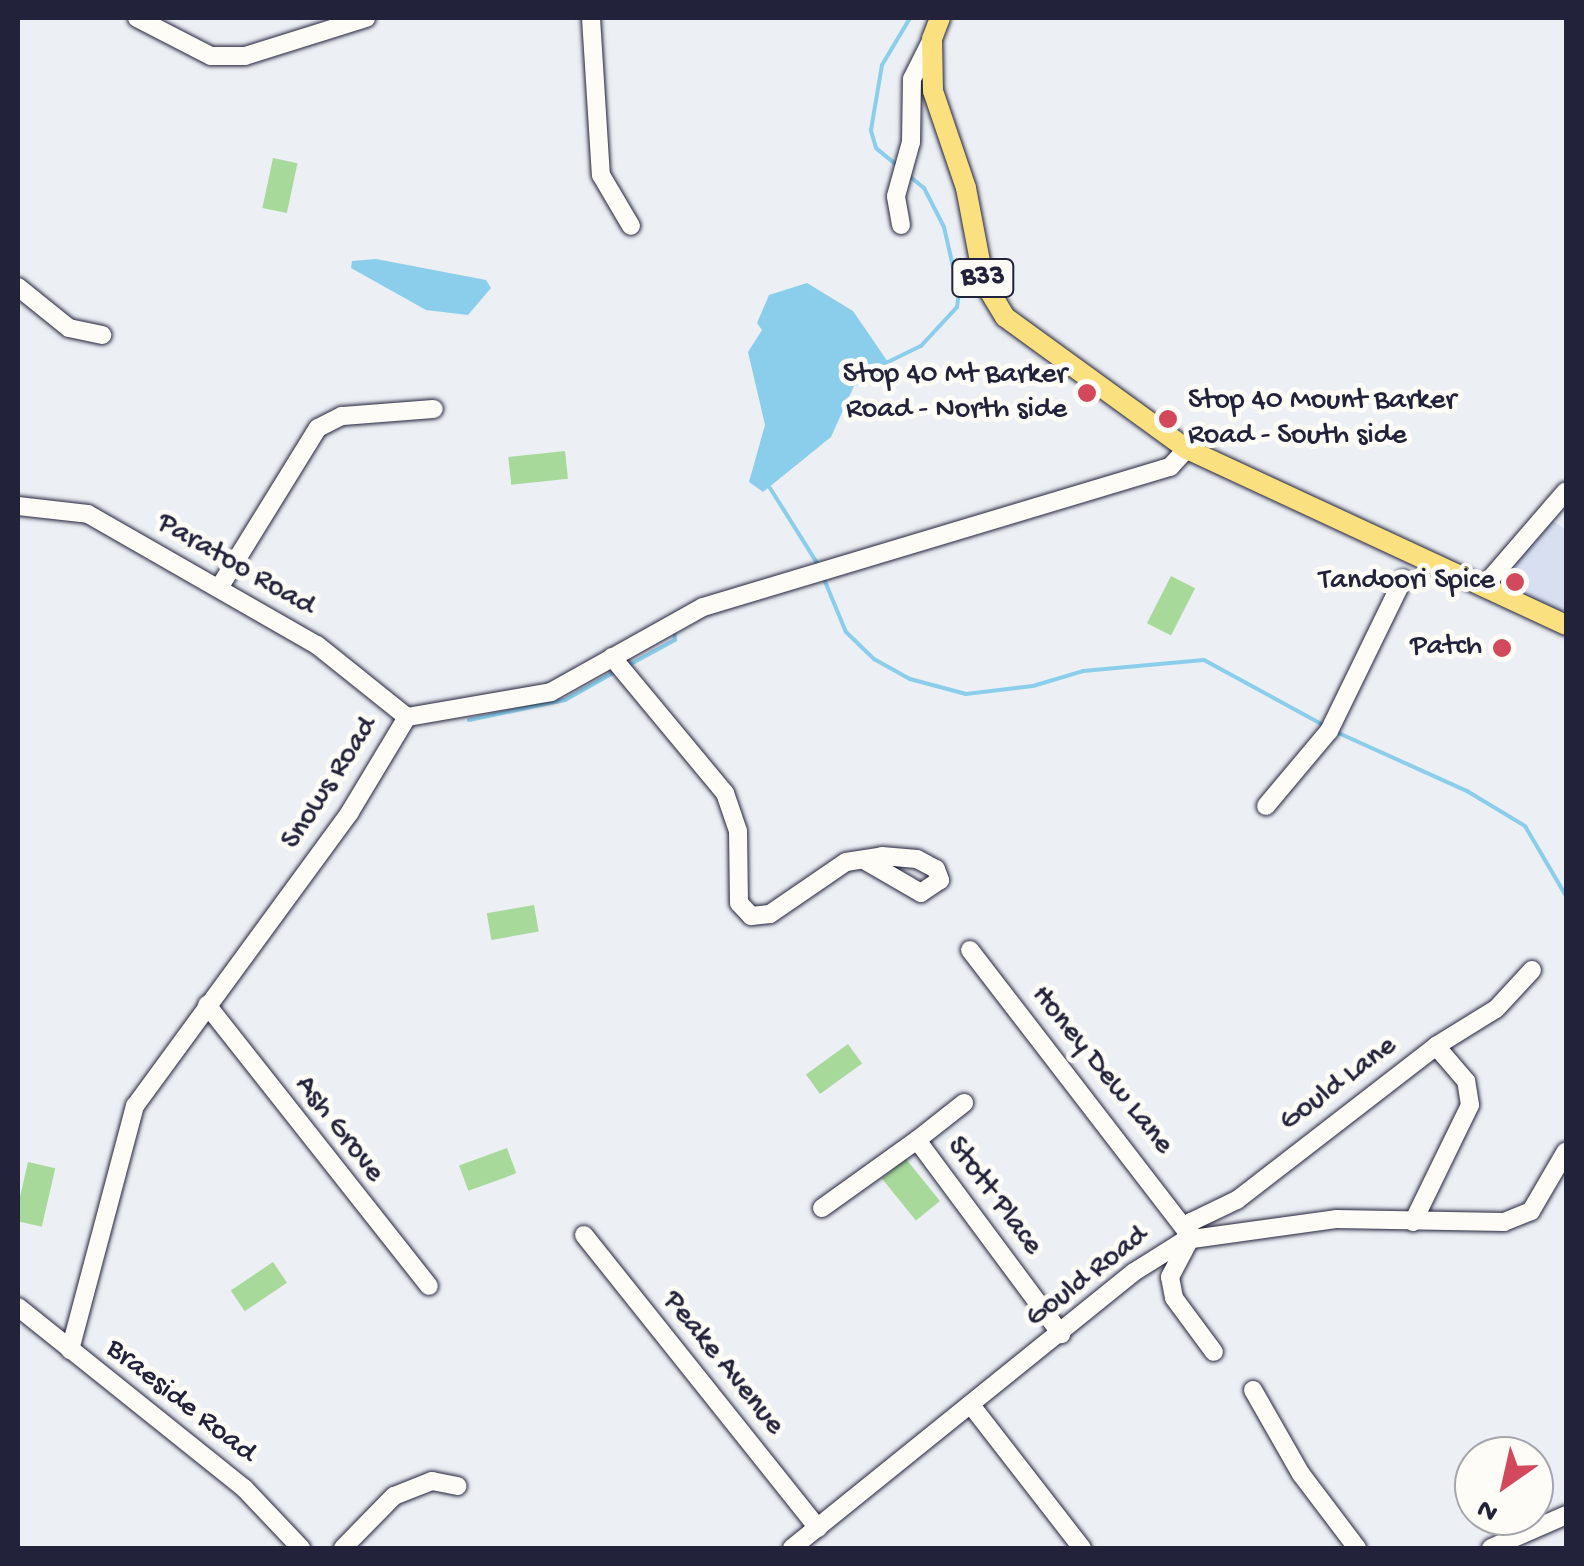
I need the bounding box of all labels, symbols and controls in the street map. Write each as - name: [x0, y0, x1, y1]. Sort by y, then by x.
- road number: B33: [950, 255, 1016, 301]
- place label: Stop 40 Mt Barker Road - North side: [843, 358, 1067, 428]
- marker: Stop 40 Mt Barker Road - North side: [1076, 382, 1098, 404]
- place label: Stop 40 Mount Barker Road - South side: [1188, 384, 1456, 454]
- marker: Stop 40 Mount Barker Road - South side: [1157, 408, 1179, 430]
- street label: Paratoo Road: [150, 506, 320, 626]
- place label: Tandoori Spice: [1319, 564, 1495, 600]
- marker: Tandoori Spice: [1504, 571, 1526, 593]
- place label: Patch: [1410, 630, 1482, 666]
- marker: Patch: [1491, 637, 1513, 659]
- street label: Snows Road: [275, 711, 387, 857]
- street label: Honey Dew Lane: [1022, 979, 1180, 1163]
- street label: Gould Lane: [1273, 1029, 1405, 1141]
- street label: Ash Grove: [285, 1069, 391, 1191]
- street label: Stott Place: [937, 1131, 1049, 1263]
- street label: Gould Road: [1020, 1219, 1156, 1337]
- street label: Peake Avenue: [653, 1285, 791, 1443]
- street label: Braeside Road: [97, 1332, 263, 1472]
- north arrow: [1454, 1436, 1554, 1536]
- text: N: [1471, 1491, 1505, 1528]

